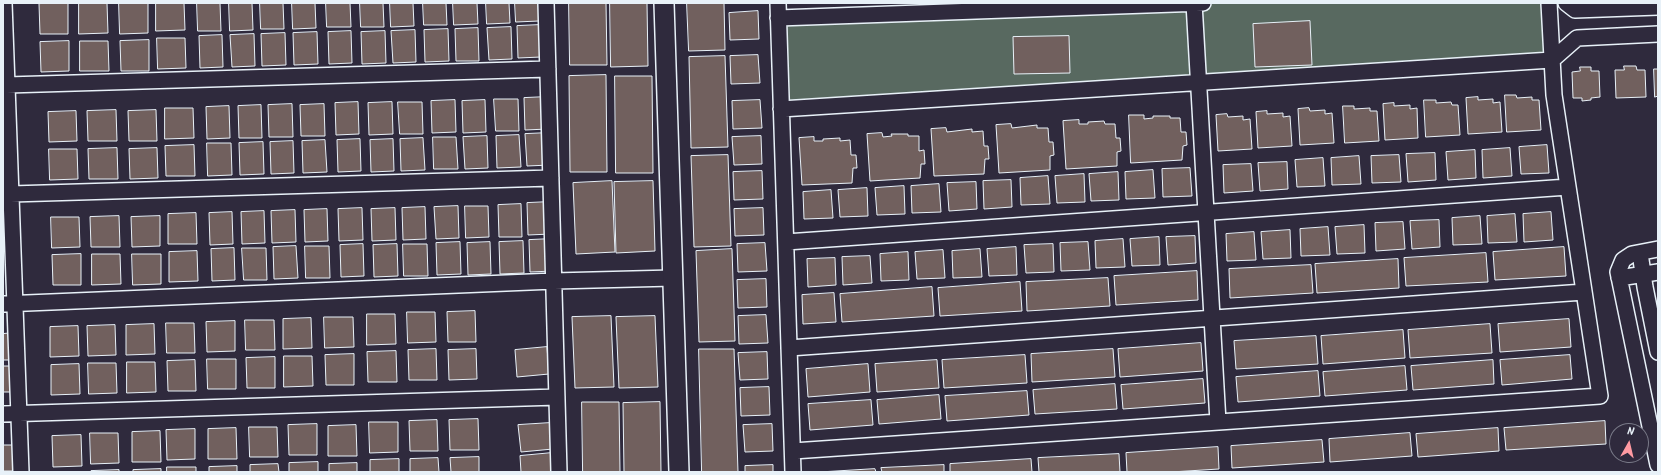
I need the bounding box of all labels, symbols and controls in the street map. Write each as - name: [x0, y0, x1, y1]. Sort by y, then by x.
- north arrow: [1609, 423, 1649, 463]
- text: N: [1626, 423, 1635, 442]

